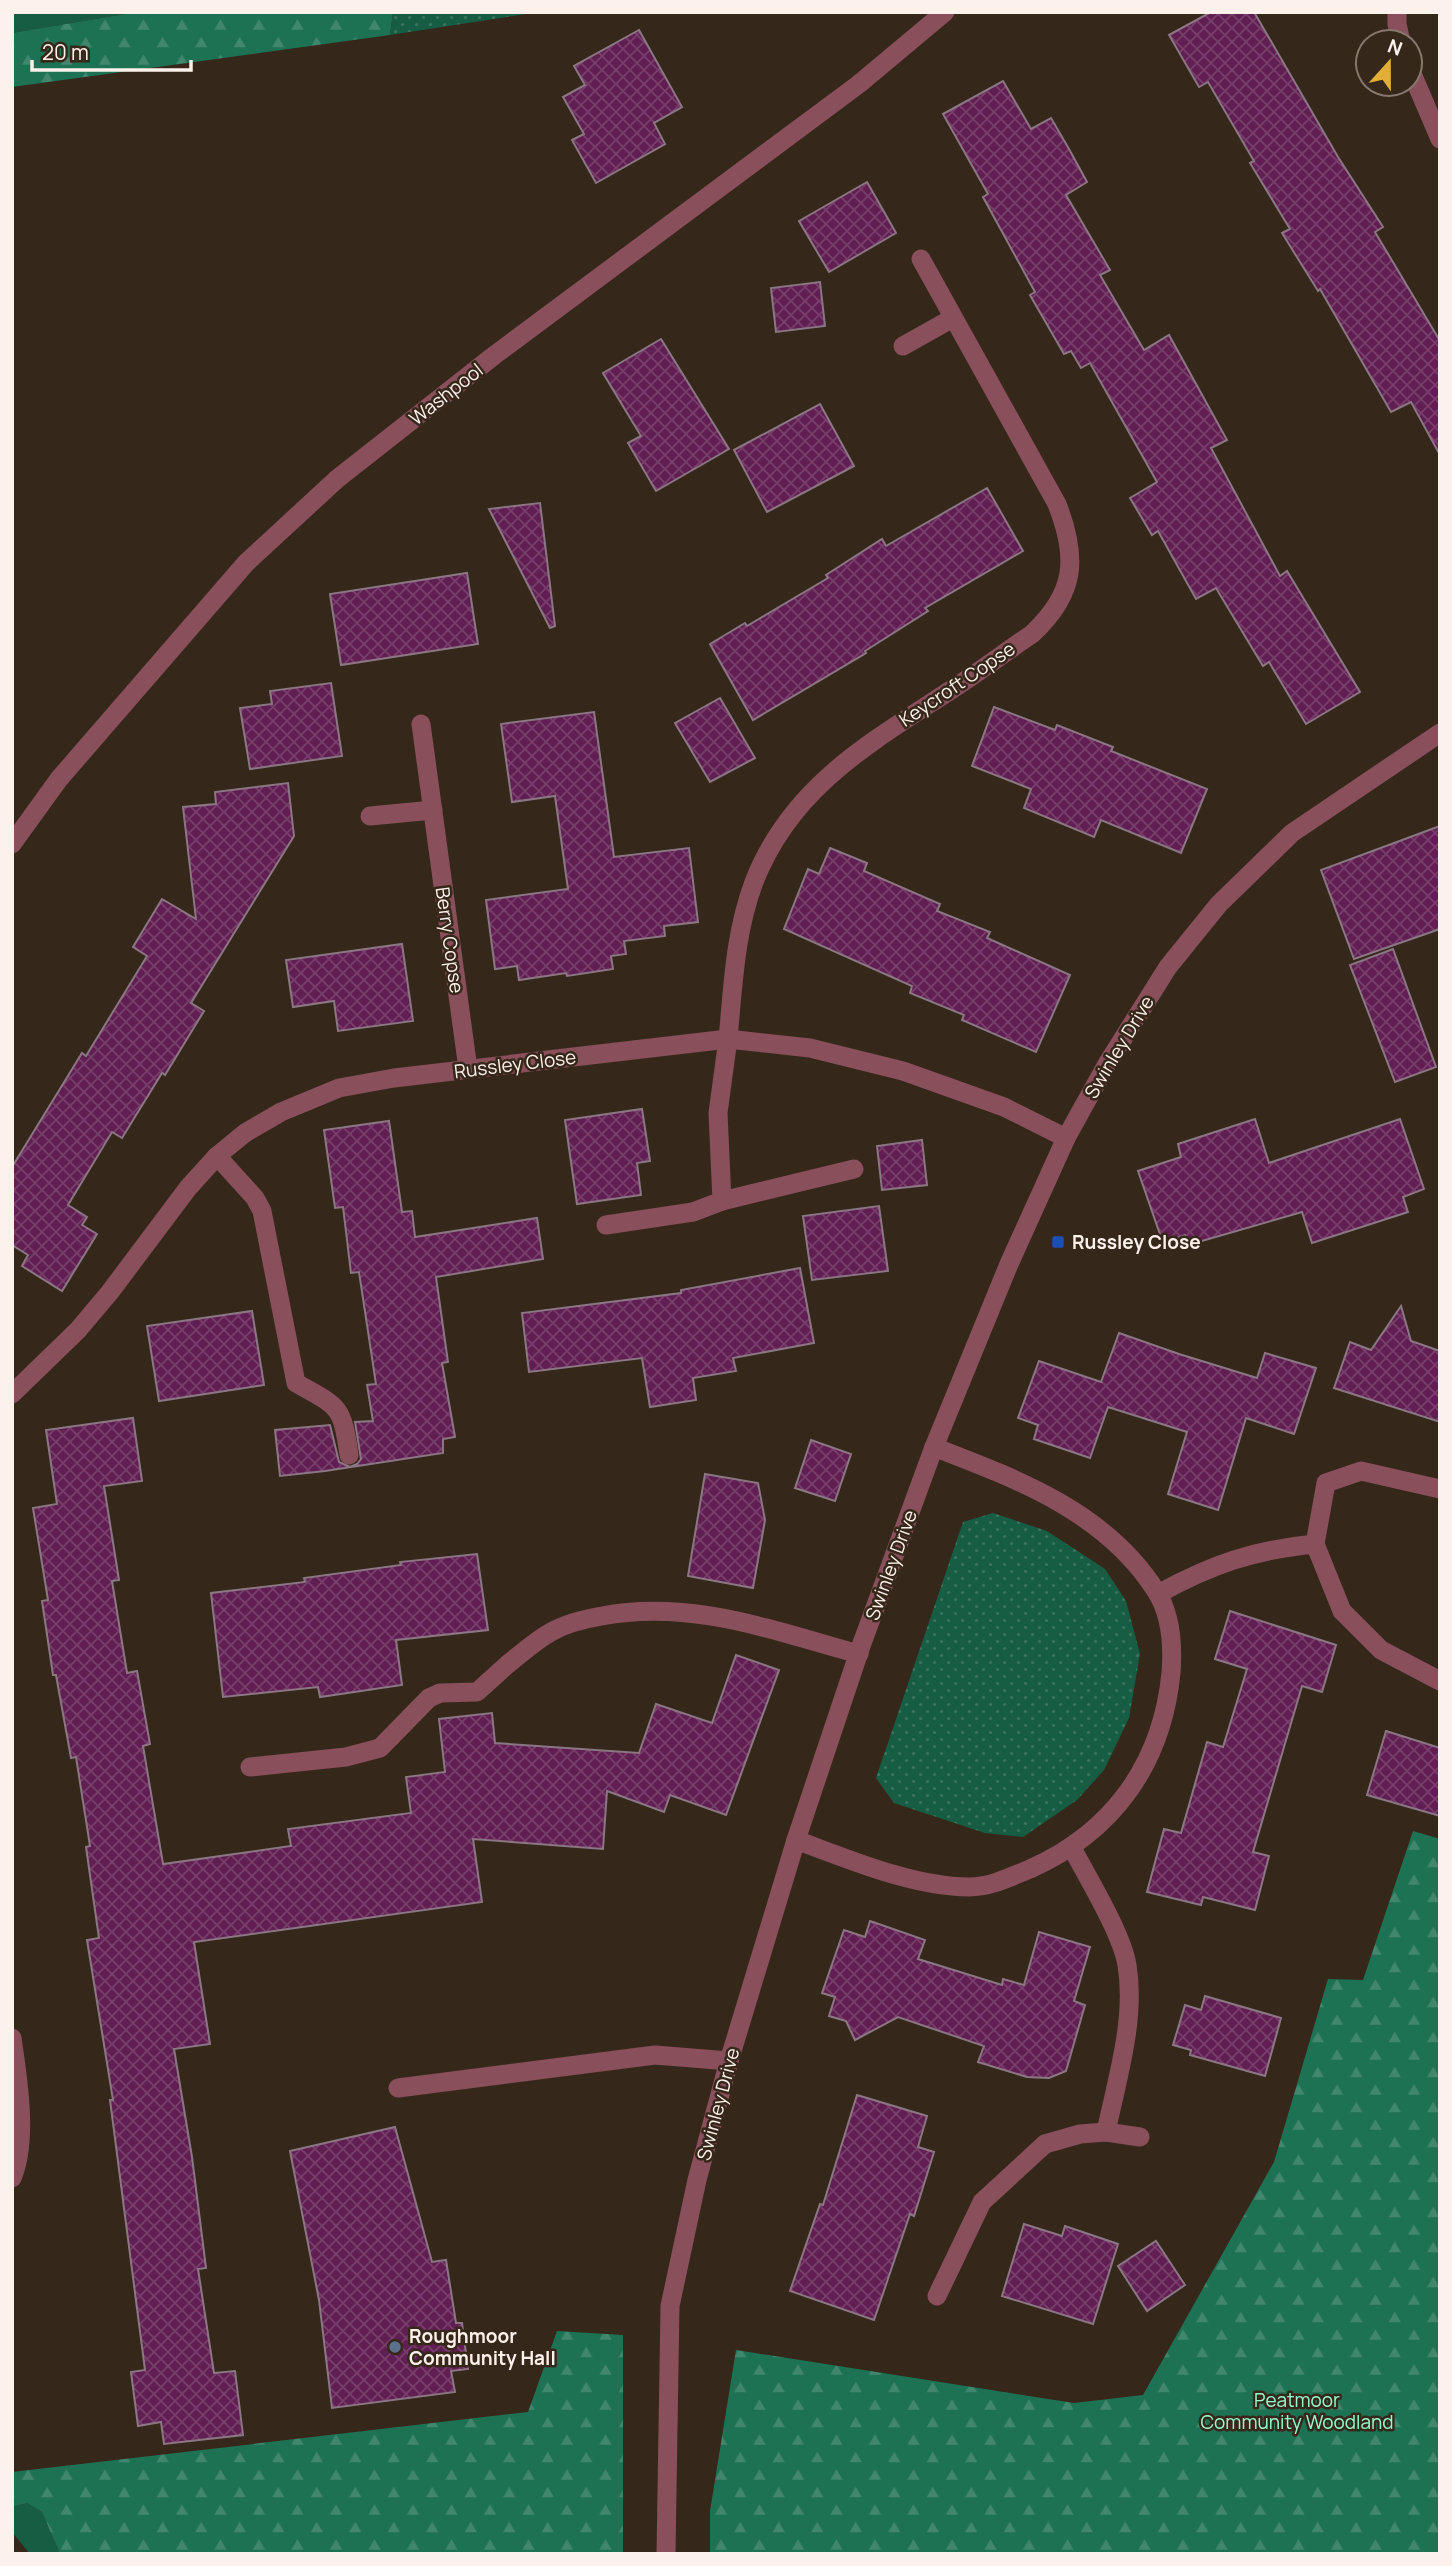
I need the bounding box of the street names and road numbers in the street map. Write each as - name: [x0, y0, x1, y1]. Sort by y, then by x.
- street label: Washpool: [404, 357, 488, 431]
- street label: Keycroft Copse: [894, 636, 1020, 732]
- street label: Berry Copse: [430, 885, 470, 995]
- street label: Swinley Drive: [1078, 991, 1160, 1103]
- street label: Russley Close: [453, 1044, 577, 1084]
- street label: Swinley Drive: [859, 1506, 923, 1624]
- street label: Swinley Drive: [690, 2045, 746, 2163]

